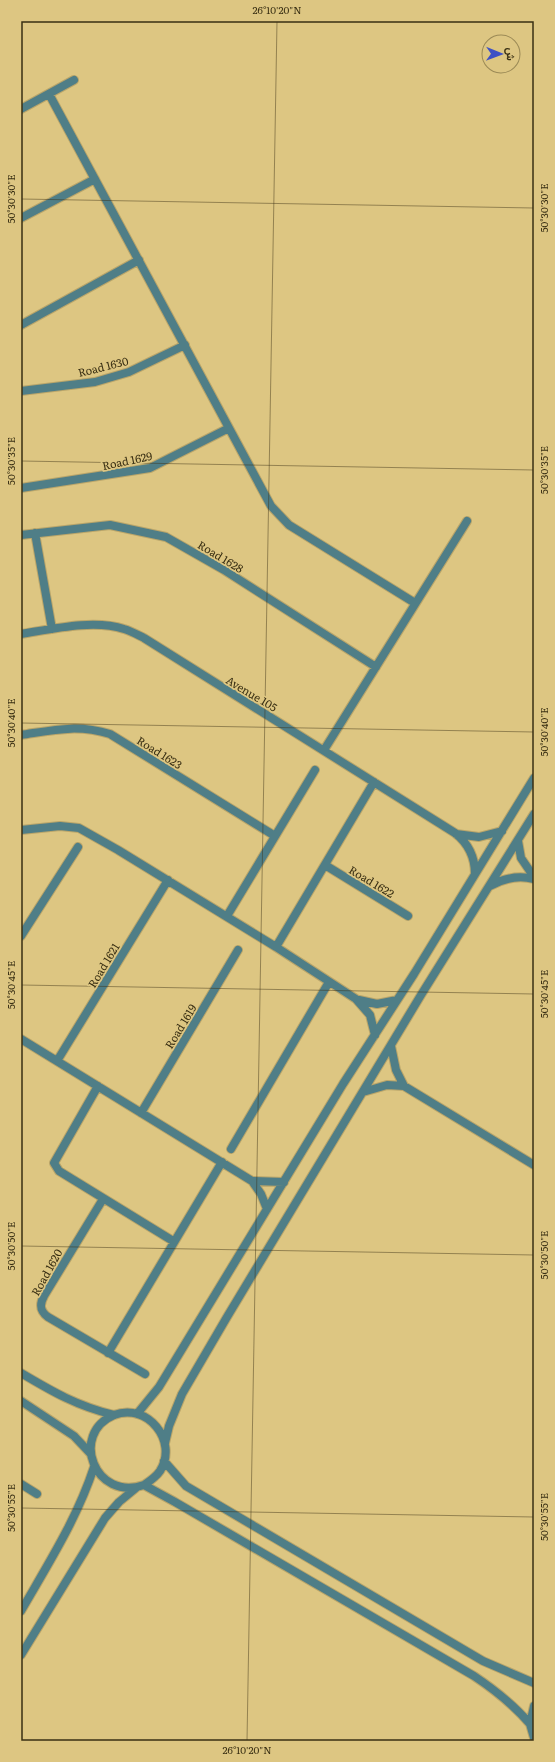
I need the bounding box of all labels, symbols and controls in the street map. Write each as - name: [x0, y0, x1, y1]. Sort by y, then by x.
- text: 26°10'20"N: [253, 2, 302, 17]
- north arrow: [481, 34, 521, 74]
- text: ش: [504, 47, 520, 61]
- text: 50°30'30"E: [3, 174, 18, 224]
- text: 50°30'30"E: [536, 183, 551, 233]
- street label: Road 1630: [76, 352, 130, 380]
- text: 50°30'35"E: [3, 437, 18, 485]
- text: 50°30'35"E: [536, 446, 551, 494]
- street label: Road 1629: [101, 447, 154, 473]
- street label: Road 1628: [195, 536, 247, 576]
- street label: Avenue 105: [223, 671, 281, 715]
- text: 50°30'40"E: [3, 698, 18, 748]
- text: 50°30'40"E: [536, 707, 551, 757]
- street label: Road 1623: [134, 732, 186, 772]
- street label: Road 1622: [346, 861, 398, 901]
- street label: Road 1621: [83, 939, 123, 990]
- text: 50°30'45"E: [3, 961, 18, 1009]
- text: 50°30'45"E: [536, 970, 551, 1018]
- street label: Road 1619: [160, 1000, 200, 1051]
- text: 50°30'50"E: [3, 1222, 18, 1270]
- text: 50°30'50"E: [536, 1231, 551, 1279]
- street label: Road 1620: [27, 1246, 65, 1298]
- text: 50°30'55"E: [3, 1484, 18, 1532]
- text: 50°30'55"E: [536, 1493, 551, 1541]
- text: 26°10'20"N: [223, 1742, 272, 1757]

